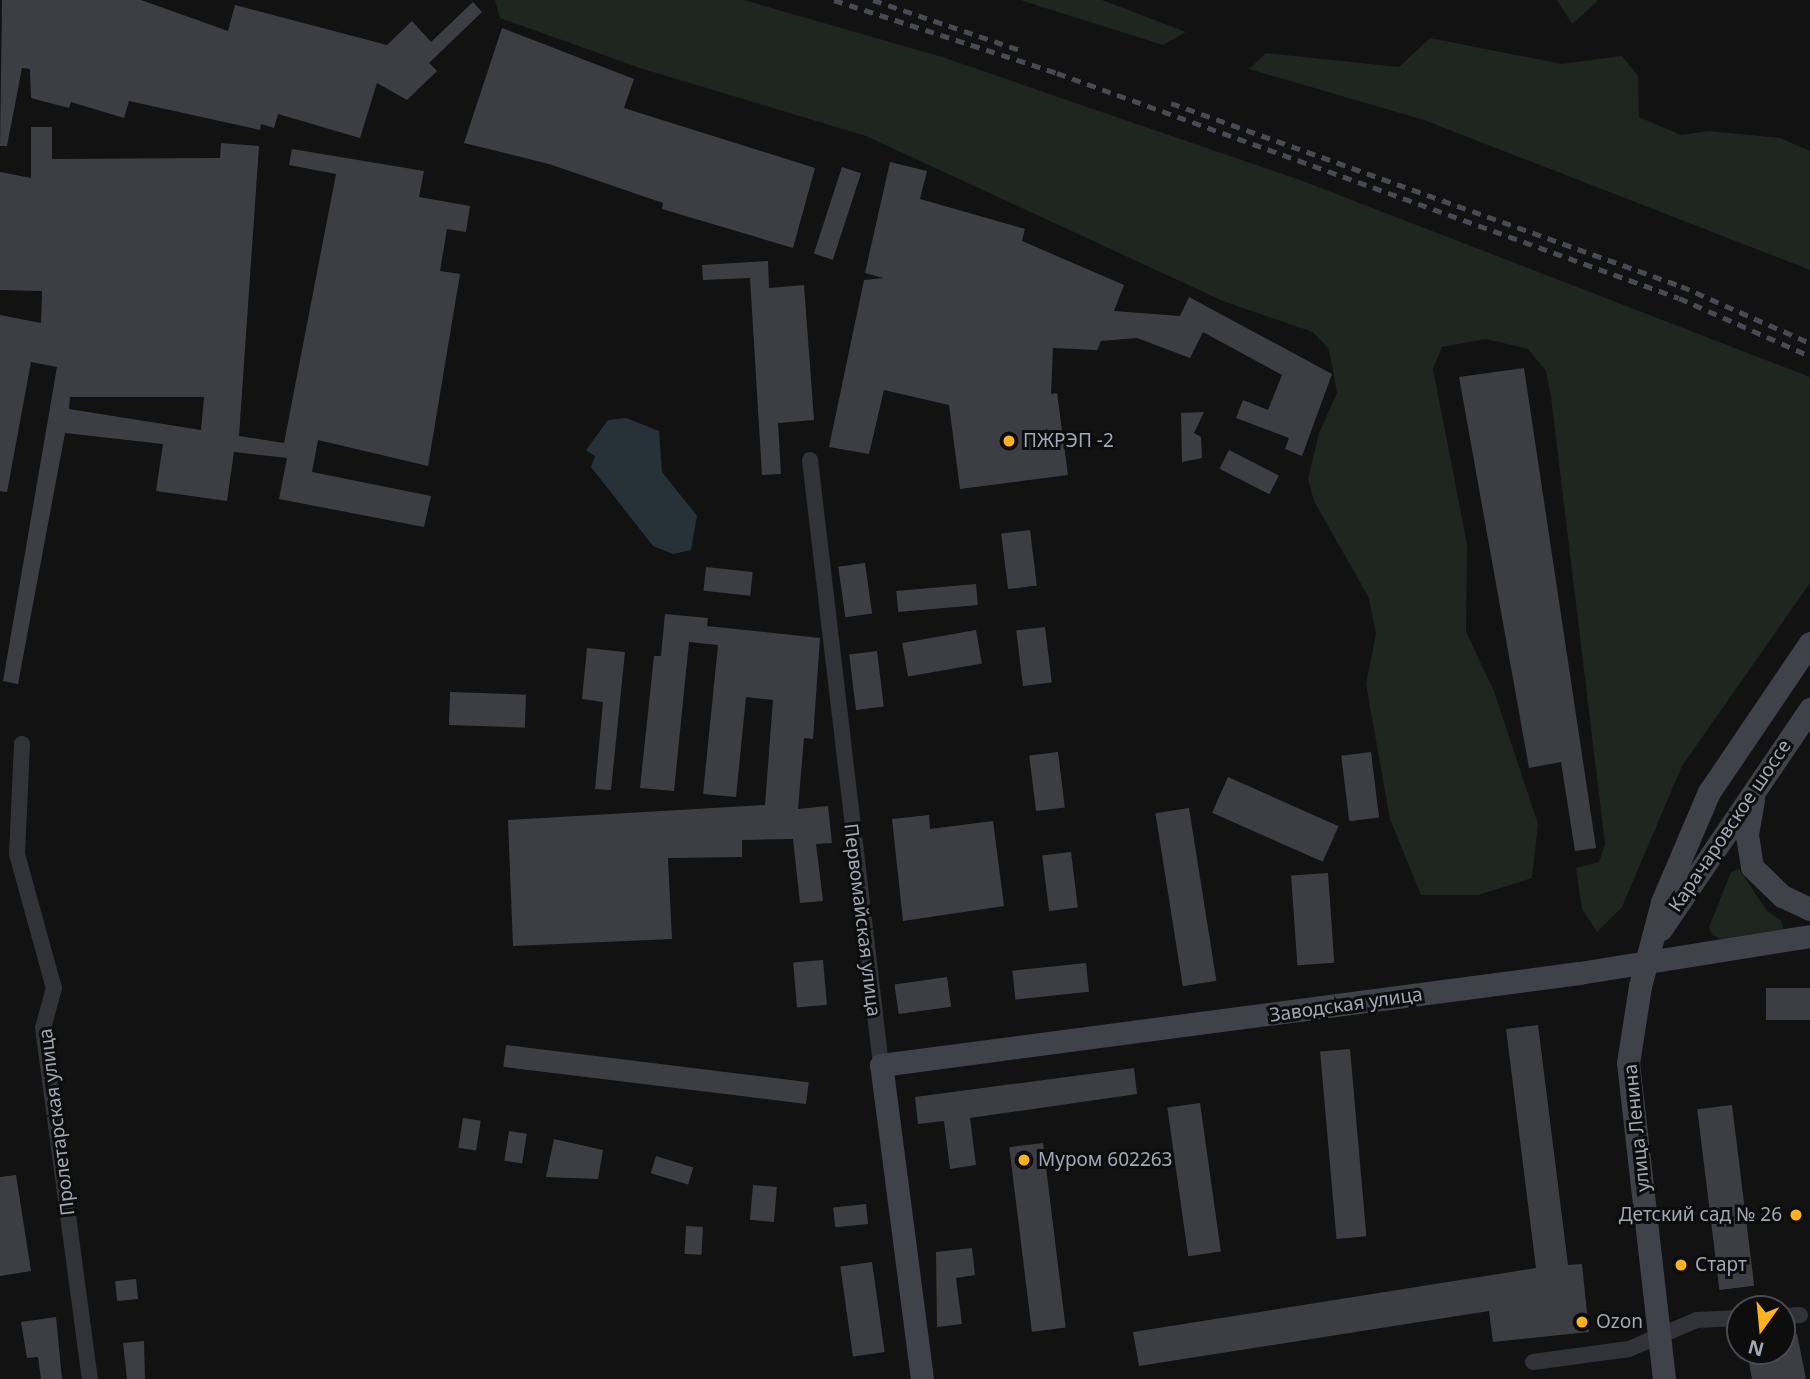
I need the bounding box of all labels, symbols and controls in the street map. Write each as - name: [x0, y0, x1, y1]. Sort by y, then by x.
- place label: ПЖРЭП -2: [1023, 430, 1114, 452]
- marker: ПЖРЭП -2: [1001, 433, 1017, 449]
- street label: Карачаровское шоссе: [1664, 736, 1796, 916]
- street label: Первомайская улица: [839, 822, 885, 1018]
- street label: Заводская улица: [1268, 983, 1424, 1027]
- street label: Пролетарская улица: [34, 1027, 80, 1217]
- street label: улица Ленина: [1619, 1063, 1655, 1193]
- place label: Муром 602263: [1038, 1149, 1172, 1171]
- marker: Муром 602263: [1016, 1152, 1032, 1168]
- place label: Детский сад № 26: [1619, 1204, 1782, 1226]
- marker: Детский сад № 26: [1788, 1207, 1804, 1223]
- place label: Старт: [1695, 1254, 1747, 1276]
- marker: Старт: [1673, 1257, 1689, 1273]
- north arrow: [1726, 1295, 1796, 1365]
- place label: Ozon: [1596, 1311, 1643, 1333]
- marker: Ozon: [1574, 1314, 1590, 1330]
- text: N: [1745, 1334, 1767, 1363]

